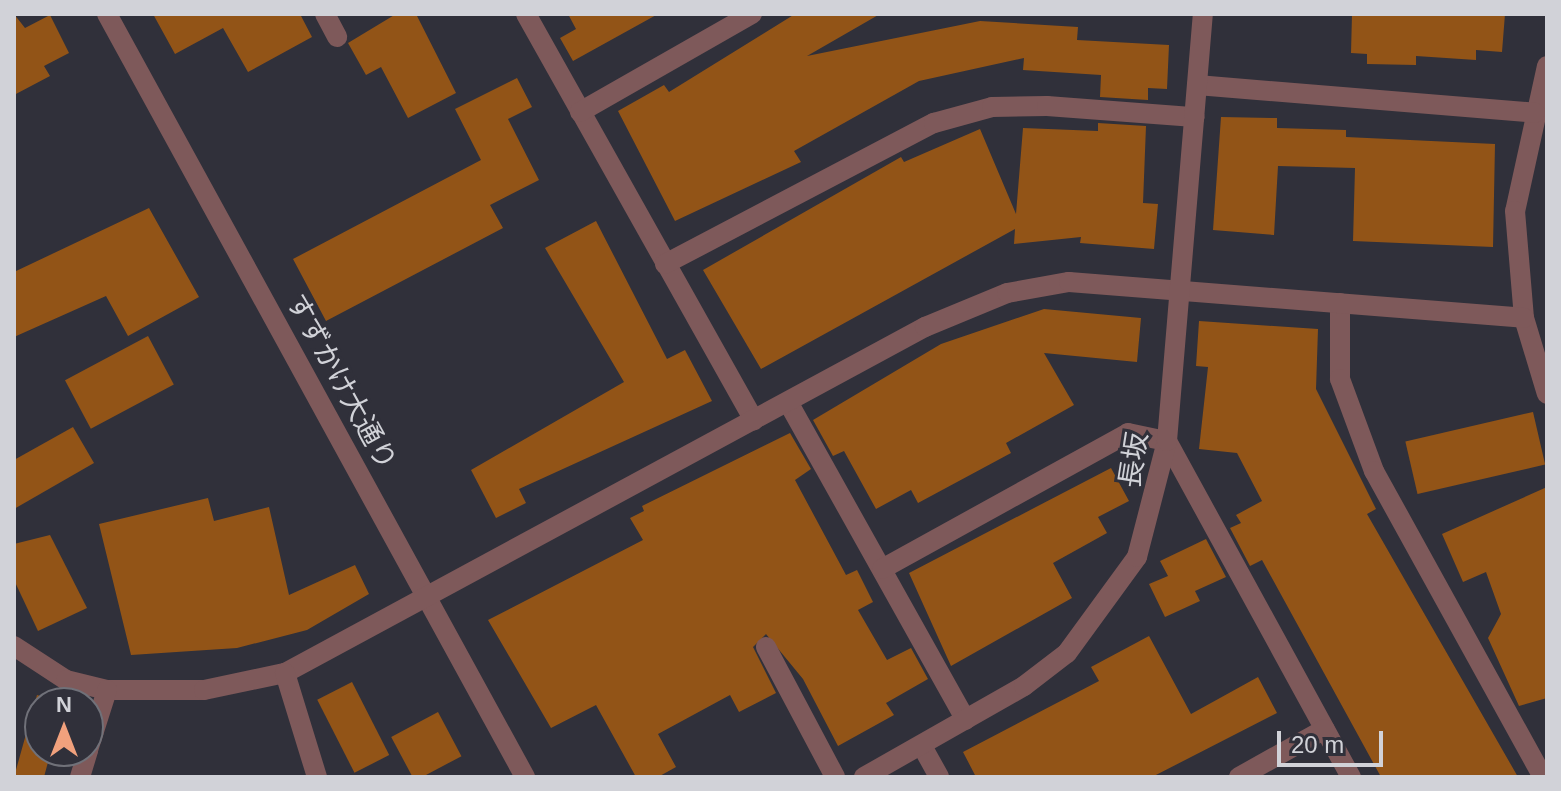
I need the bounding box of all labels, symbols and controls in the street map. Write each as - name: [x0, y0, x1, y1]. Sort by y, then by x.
- street label: すずかけ大通り: [279, 288, 403, 476]
- street label: 長坂: [1113, 430, 1155, 490]
- north arrow: [24, 687, 104, 767]
- text: N: [56, 692, 72, 717]
- scale bar: [1281, 715, 1387, 765]
- text: 20 m: [1291, 731, 1344, 758]

